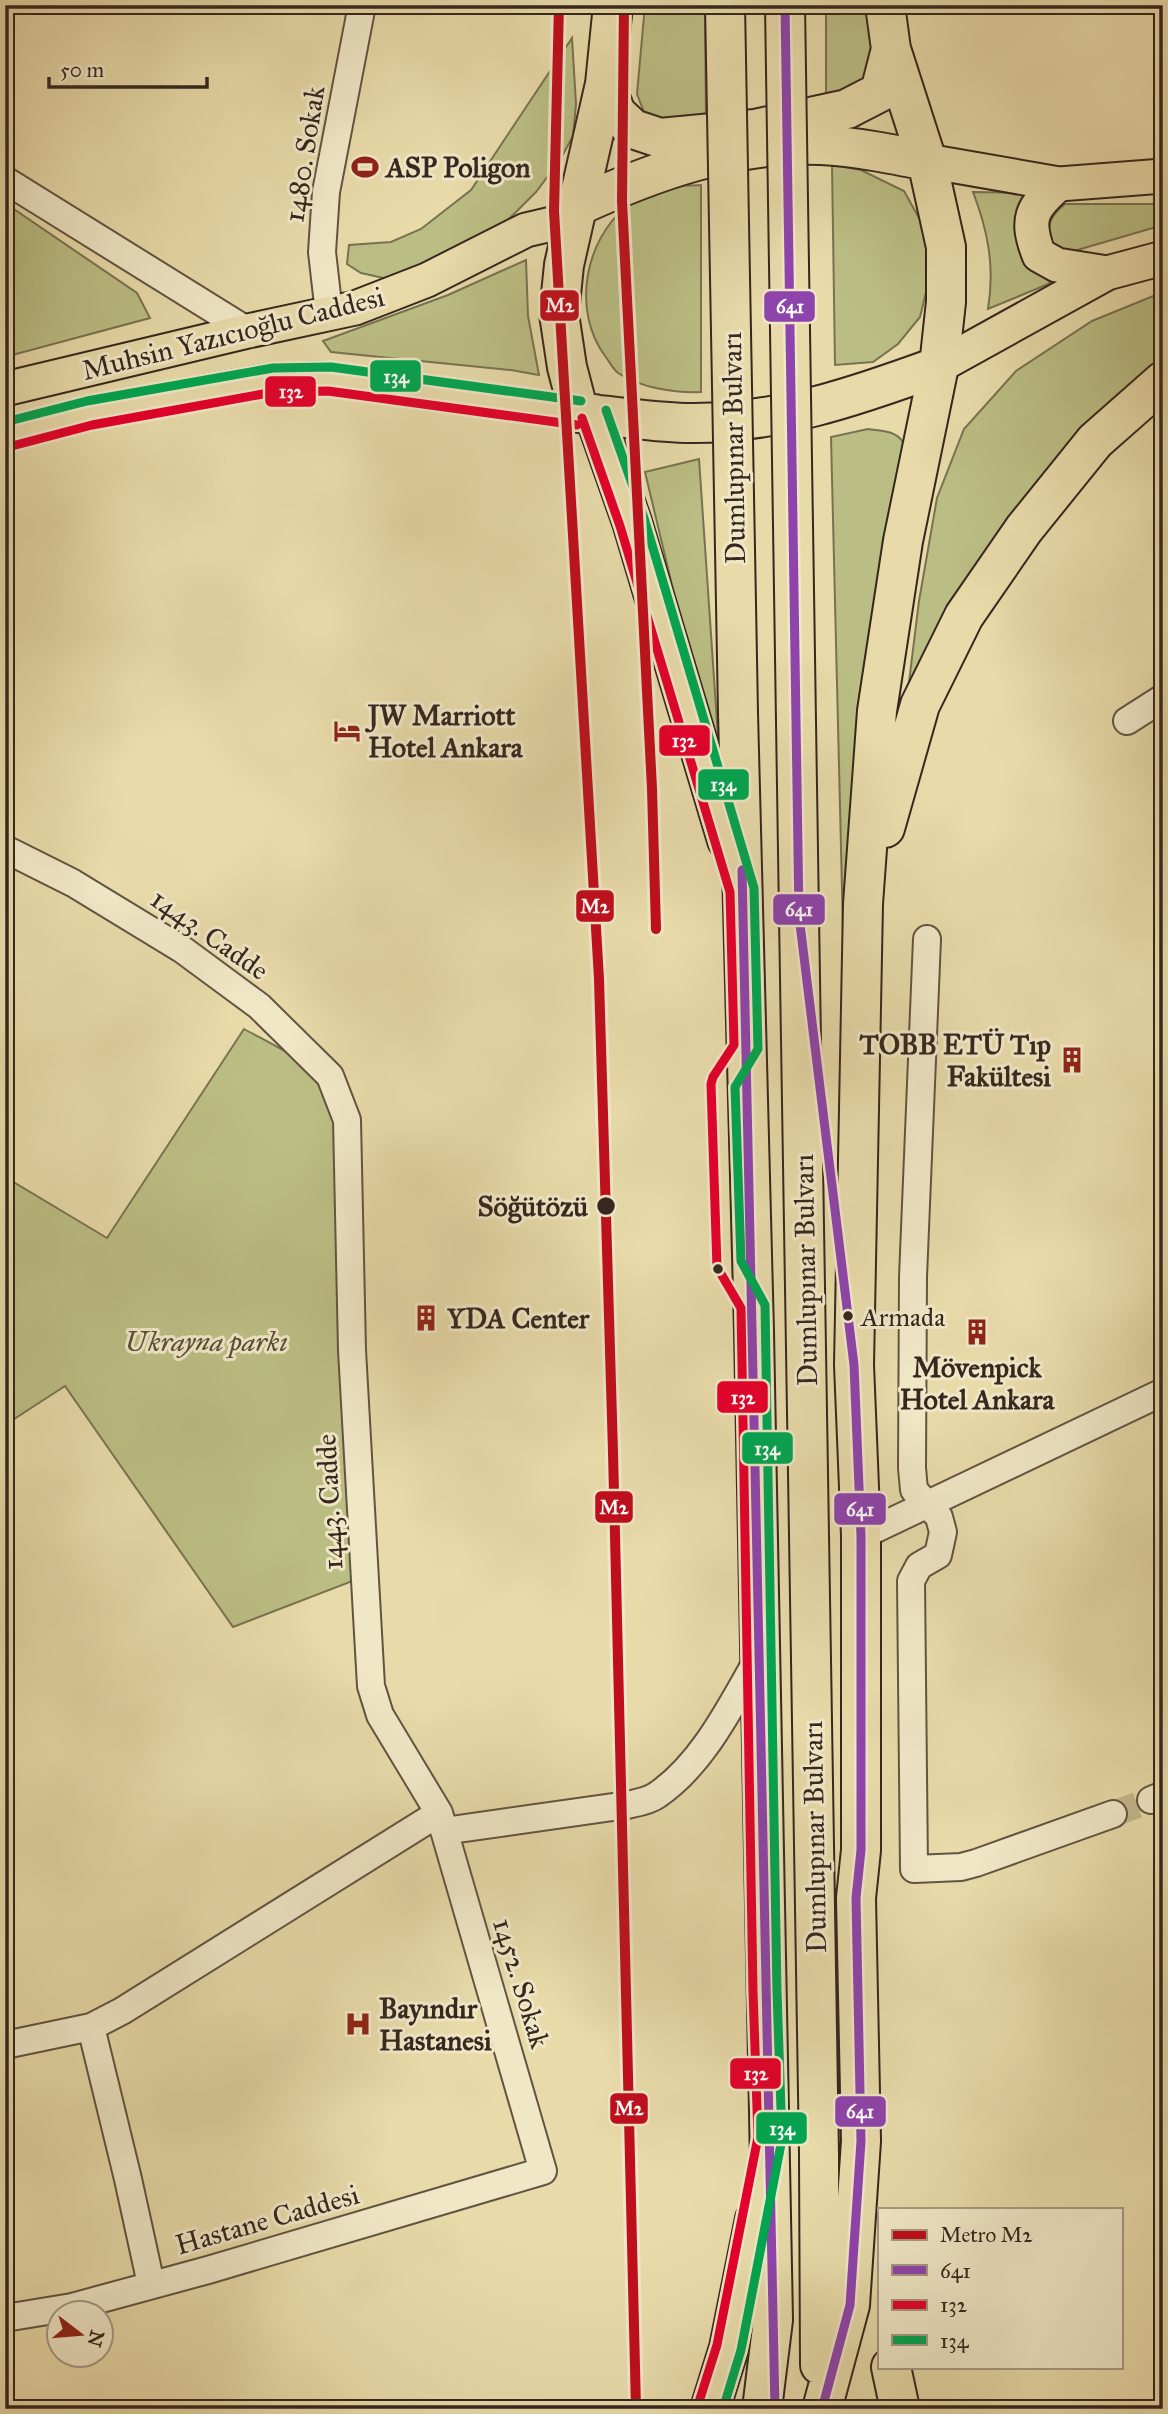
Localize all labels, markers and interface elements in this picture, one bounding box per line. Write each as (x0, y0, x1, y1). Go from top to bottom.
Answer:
scale bar (49, 46, 206, 90)
text: 50 m (60, 57, 105, 83)
street label: 1480. Sokak (276, 83, 333, 225)
place label: ASP Poligon (384, 150, 530, 185)
sports icon: ASP Poligon (350, 152, 380, 182)
street label: Muhsin Yazıcıoğlu Caddesi (78, 279, 388, 388)
line badge: M2 (539, 289, 580, 322)
line badge: 641 (763, 290, 816, 323)
text: M2 (546, 294, 575, 317)
text: 641 (776, 295, 804, 319)
street label: Dumlupınar Bulvarı (714, 331, 753, 564)
line badge: 134 (369, 359, 422, 393)
text: 134 (383, 365, 410, 389)
line badge: 132 (264, 375, 317, 408)
text: 132 (279, 380, 304, 404)
place label: JW Marriott Hotel Ankara (364, 698, 524, 765)
hotel icon: JW Marriott Hotel Ankara (332, 716, 362, 746)
line badge: 132 (658, 724, 711, 757)
text: 132 (672, 729, 697, 753)
line badge: 134 (697, 768, 750, 801)
text: 134 (710, 773, 737, 797)
street label: 1443. Cadde (144, 881, 275, 988)
line badge: M2 (575, 889, 615, 923)
line badge: 641 (772, 893, 826, 926)
text: M2 (581, 895, 610, 918)
text: 641 (785, 898, 813, 922)
place label: TOBB ETÜ Tıp Fakültesi (860, 1027, 1051, 1094)
building icon: TOBB ETÜ Tıp Fakültesi (1057, 1045, 1087, 1075)
street label: Dumlupınar Bulvarı (786, 1153, 825, 1386)
place label: Söğütözü (477, 1189, 588, 1224)
marker: Söğütözü (595, 1195, 617, 1217)
unlabelled marker (711, 1262, 725, 1276)
place label: YDA Center (446, 1301, 590, 1336)
place label: Armada (860, 1301, 945, 1333)
building icon: YDA Center (411, 1303, 441, 1333)
marker: Armada (841, 1309, 855, 1323)
building icon: Mövenpick Hotel Ankara (962, 1317, 992, 1347)
park label: Ukrayna parkı (124, 1324, 288, 1359)
place label: Mövenpick Hotel Ankara (900, 1350, 1055, 1417)
line badge: 132 (716, 1380, 769, 1414)
text: 132 (731, 1386, 756, 1410)
line badge: 134 (741, 1431, 794, 1465)
street label: 1443. Cadde (308, 1433, 351, 1571)
text: 134 (754, 1437, 781, 1461)
line badge: M2 (594, 1490, 634, 1524)
line badge: 641 (833, 1492, 887, 1526)
text: M2 (600, 1496, 629, 1519)
text: 641 (846, 1498, 874, 1522)
street label: Dumlupınar Bulvarı (795, 1720, 834, 1953)
street label: 1452. Sokak (485, 1914, 558, 2052)
place label: Bayındır Hastanesi (379, 1991, 492, 2058)
hospital icon: Bayındır Hastanesi (343, 2009, 373, 2039)
line badge: 132 (729, 2057, 782, 2090)
text: 132 (744, 2062, 769, 2086)
line badge: M2 (609, 2092, 649, 2125)
line badge: 641 (834, 2095, 887, 2128)
text: M2 (615, 2097, 644, 2120)
text: 641 (846, 2100, 874, 2124)
line badge: 134 (755, 2111, 808, 2145)
text: 134 (769, 2117, 796, 2141)
street label: Hastane Caddesi (171, 2176, 363, 2262)
legend (878, 2208, 1122, 2368)
text: Metro M2 (940, 2222, 1033, 2248)
text: 641 (940, 2258, 971, 2284)
text: 132 (940, 2292, 968, 2318)
north arrow (46, 2298, 116, 2368)
text: N (83, 2328, 109, 2349)
text: 134 (940, 2328, 970, 2354)

